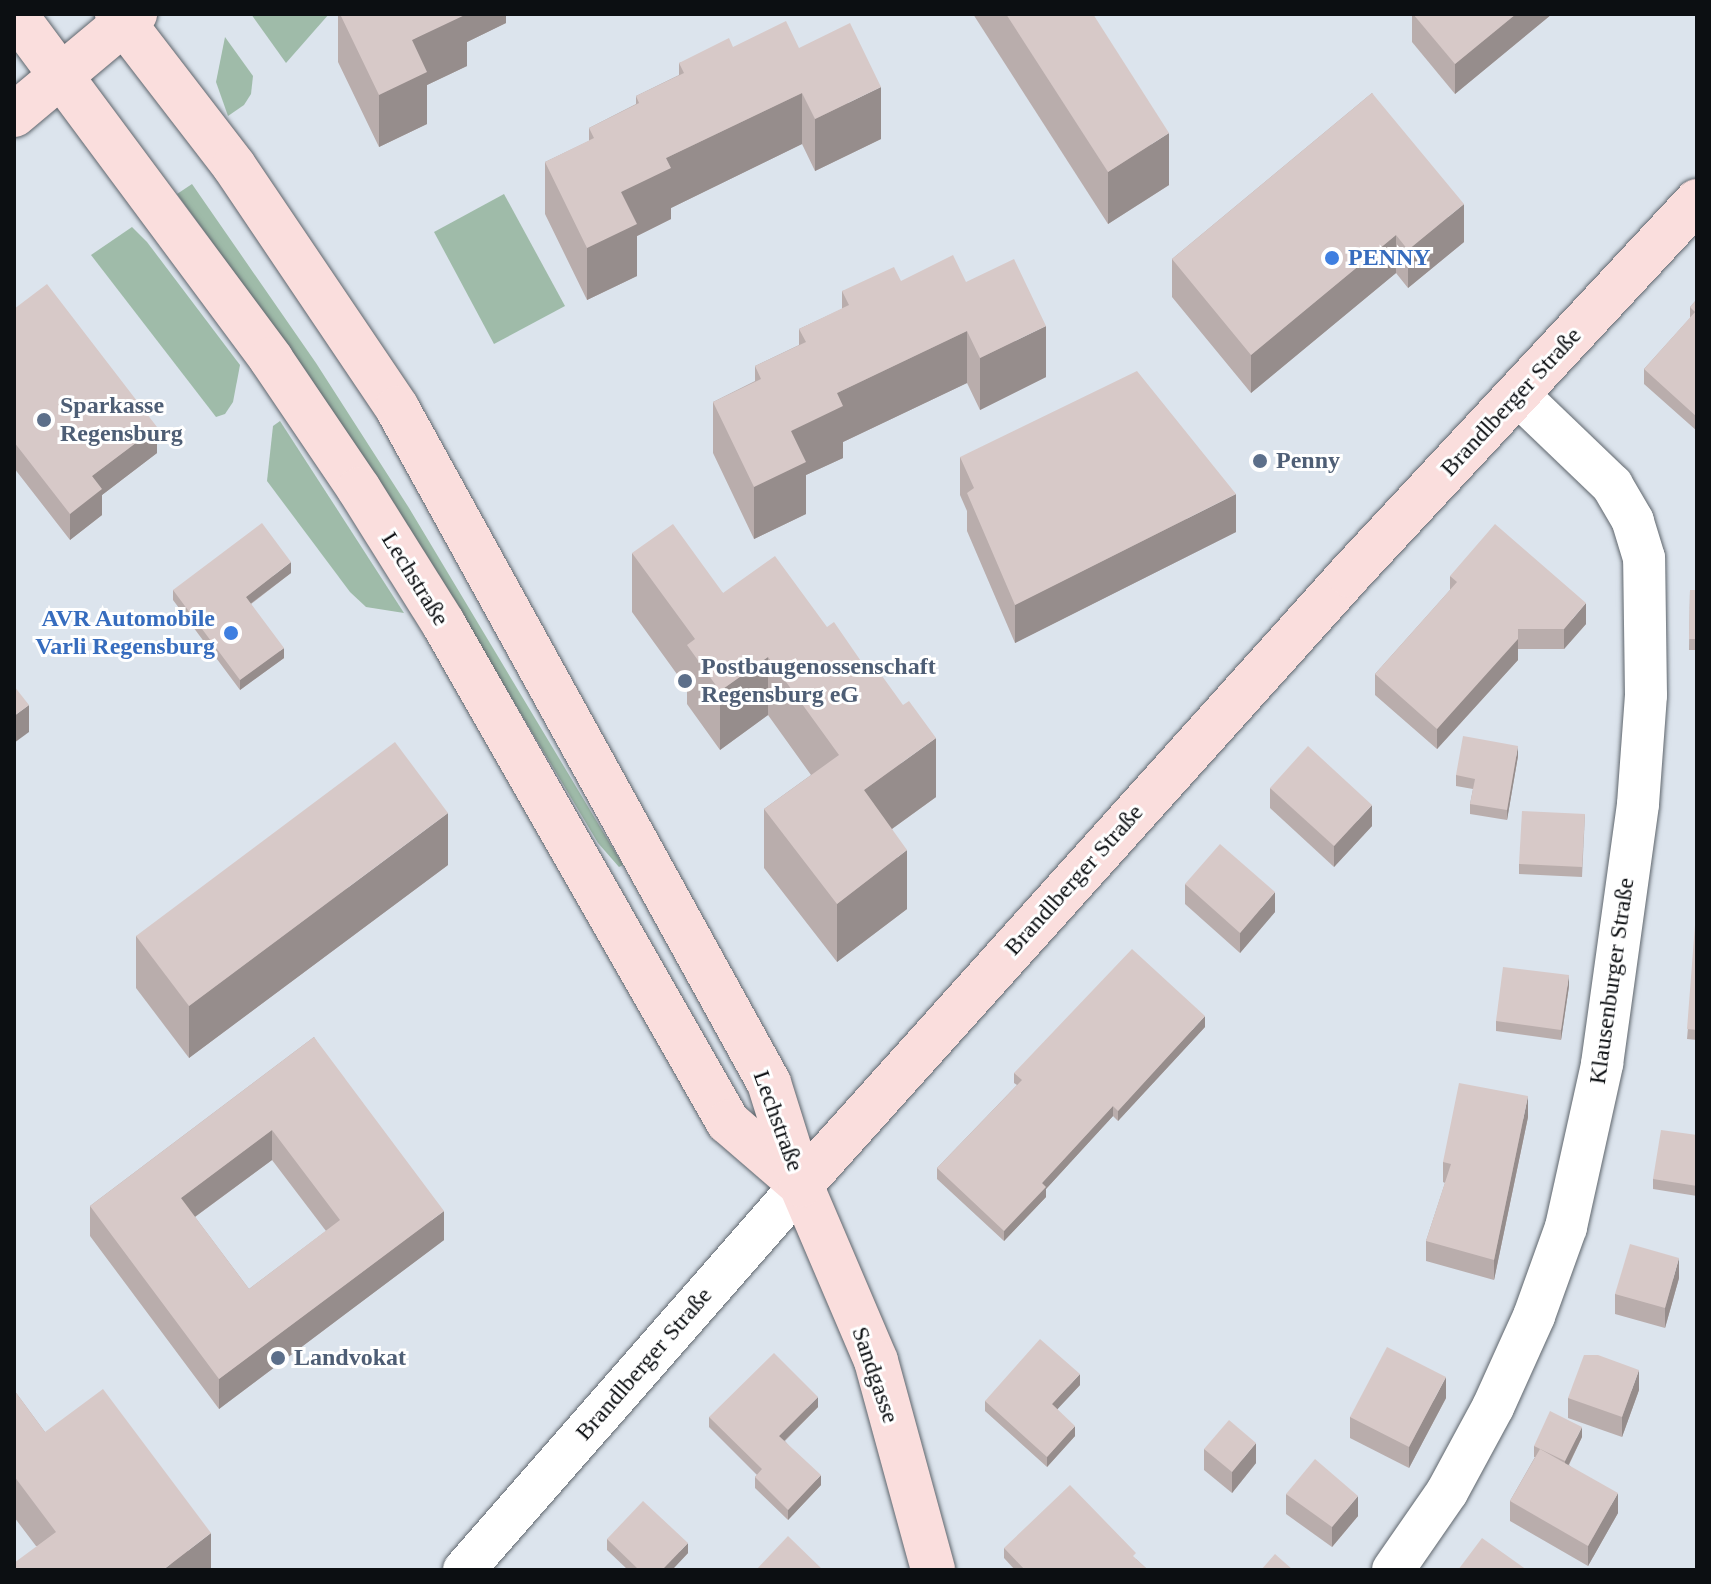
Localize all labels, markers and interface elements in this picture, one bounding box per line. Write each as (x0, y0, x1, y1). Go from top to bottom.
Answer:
place label: PENNY (1348, 244, 1431, 272)
marker: PENNY (1323, 249, 1341, 267)
street label: Brandlberger Straße (1434, 321, 1588, 483)
place label: Sparkasse Regensburg (60, 392, 183, 448)
marker: Sparkasse Regensburg (35, 411, 53, 429)
place label: Penny (1276, 447, 1340, 475)
marker: Penny (1251, 452, 1269, 470)
street label: Lechstraße (375, 527, 455, 631)
place label: AVR Automobile Varli Regensburg (35, 605, 215, 661)
marker: AVR Automobile Varli Regensburg (222, 624, 240, 642)
place label: Postbaugenossenschaft Regensburg eG (701, 653, 936, 709)
marker: Postbaugenossenschaft Regensburg eG (676, 672, 694, 690)
street label: Brandlberger Straße (999, 798, 1149, 962)
street label: Klausenburger Straße (1583, 876, 1641, 1086)
street label: Lechstraße (746, 1067, 810, 1175)
street label: Brandlberger Straße (570, 1282, 718, 1446)
street label: Sandgasse (845, 1323, 905, 1427)
place label: Landvokat (294, 1344, 406, 1372)
marker: Landvokat (269, 1349, 287, 1367)

